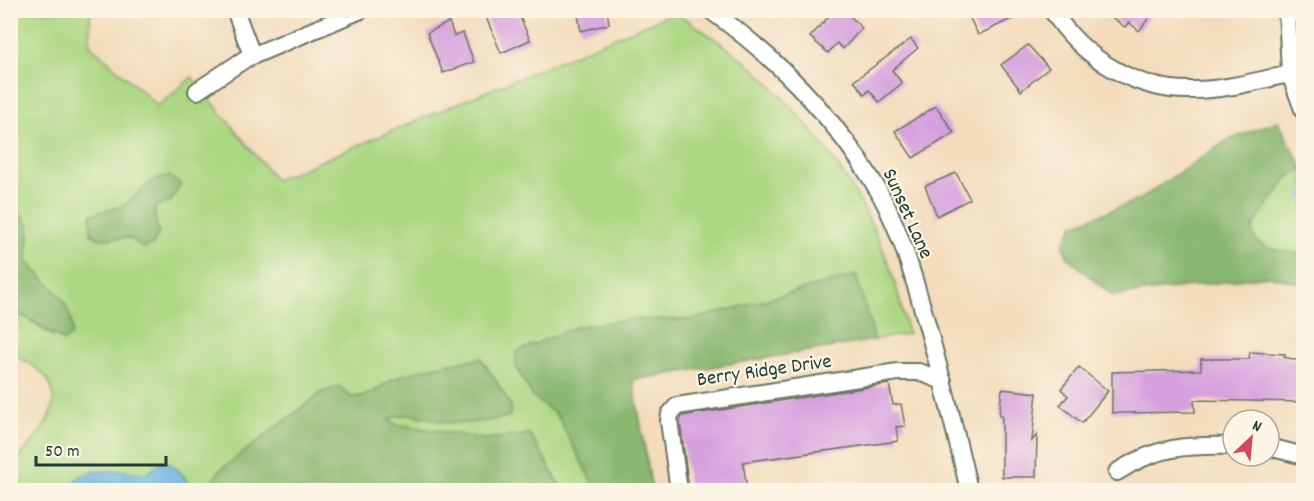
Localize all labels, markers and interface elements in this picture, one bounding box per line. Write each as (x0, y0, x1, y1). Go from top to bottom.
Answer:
street label: Sunset Lane (873, 164, 939, 264)
street label: Berry Ridge Drive (695, 348, 834, 396)
north arrow (1221, 408, 1281, 468)
text: N (1248, 415, 1265, 439)
scale bar (36, 429, 166, 467)
text: 50 m (45, 440, 80, 465)

